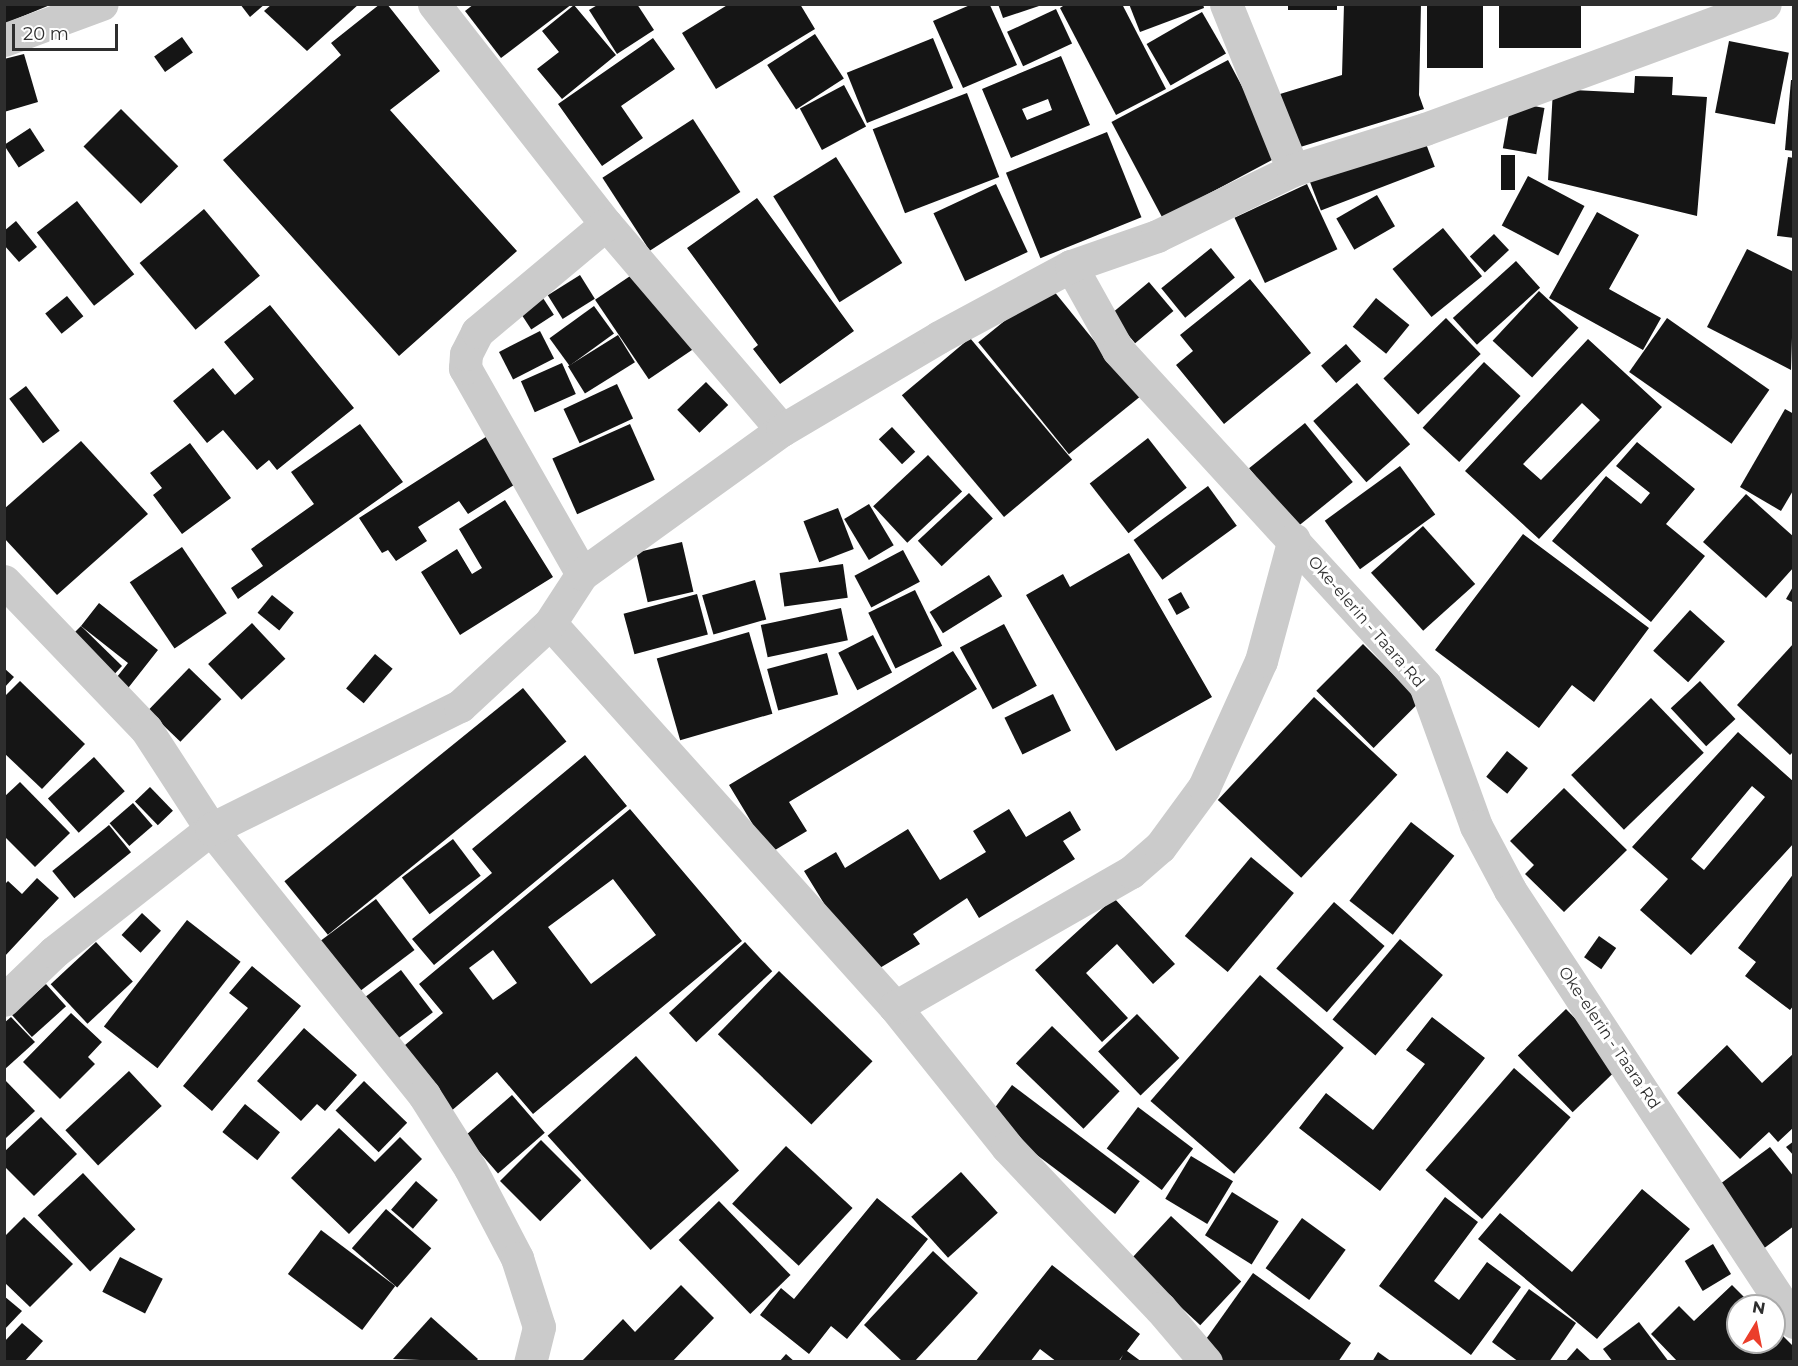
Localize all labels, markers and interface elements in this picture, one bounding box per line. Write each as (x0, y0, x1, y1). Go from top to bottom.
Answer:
scale bar (15, 12, 122, 50)
text: 20 m (23, 23, 69, 45)
street label: Oke-elerin - Taara Rd (1304, 552, 1428, 692)
street label: Oke-elerin - Taara Rd (1554, 963, 1664, 1113)
north arrow (1726, 1294, 1786, 1354)
text: N (1751, 1297, 1767, 1318)

